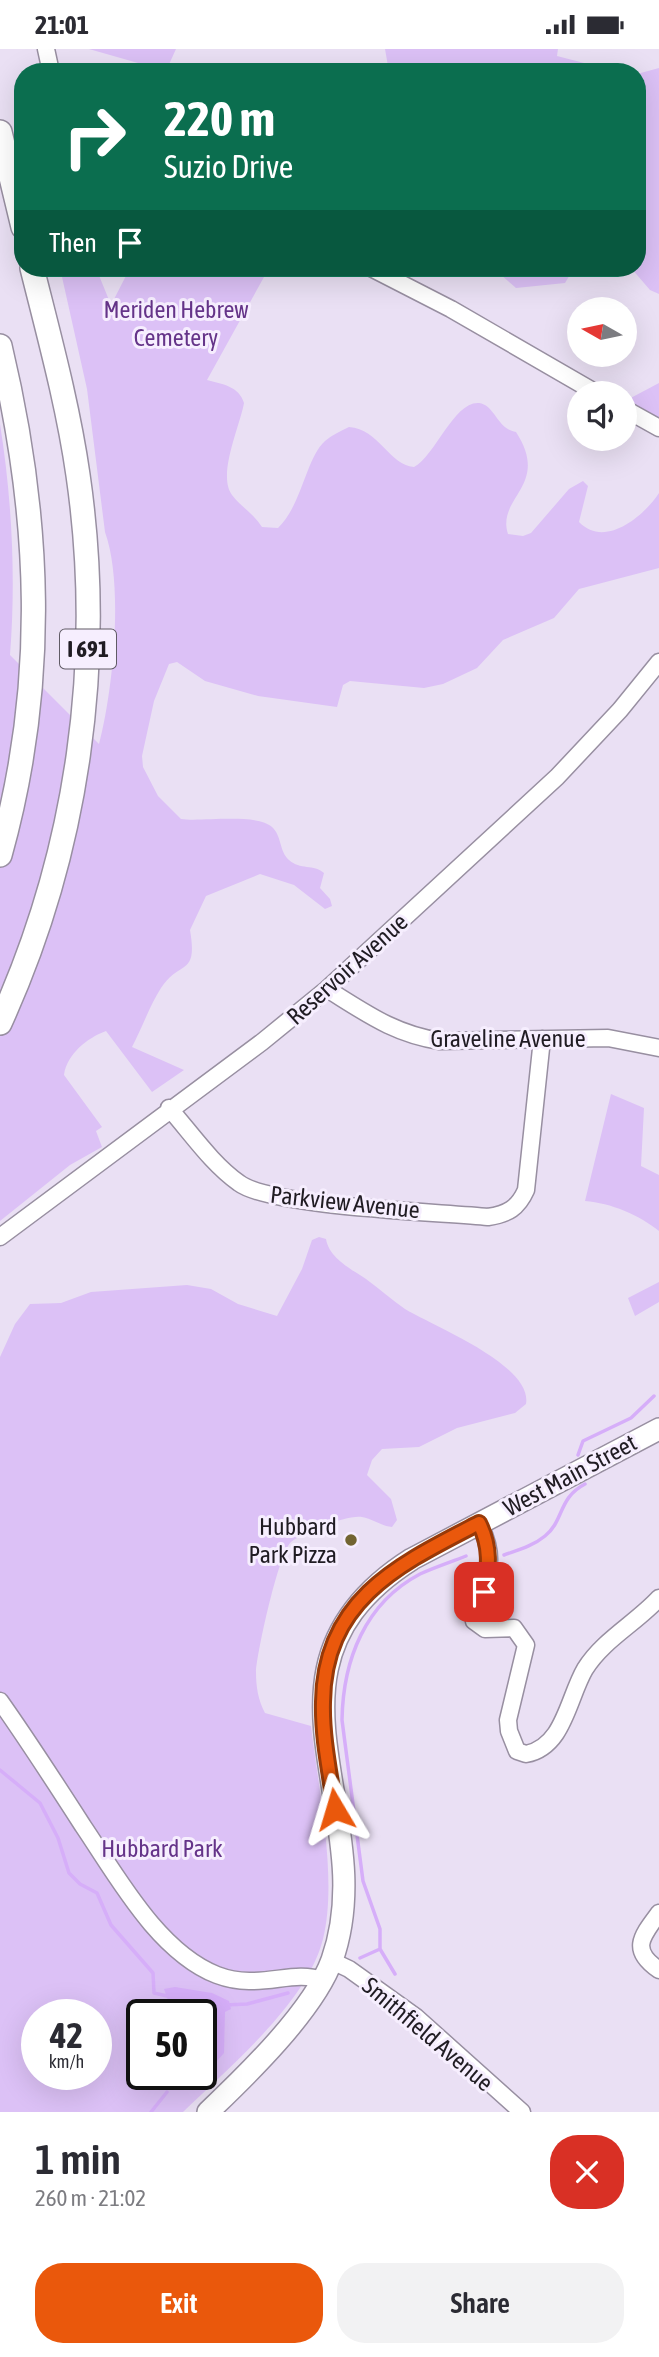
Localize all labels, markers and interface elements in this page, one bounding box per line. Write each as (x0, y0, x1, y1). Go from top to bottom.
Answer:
text: 21:01 (35, 10, 89, 40)
text: 220 m (164, 90, 275, 146)
icon: right (49, 91, 140, 182)
text: Suzio Drive (164, 148, 293, 185)
icon: arrive (111, 224, 149, 262)
text: Then (49, 228, 97, 258)
park label: Meriden Hebrew Cemetery (103, 296, 249, 351)
north arrow (567, 297, 637, 367)
map controls (567, 297, 637, 451)
button: sound (567, 381, 637, 451)
road number: I 691 (60, 629, 116, 669)
street label: Reservoir Avenue (281, 908, 413, 1030)
street label: Graveline Avenue (430, 1025, 586, 1052)
street label: Parkview Avenue (269, 1181, 421, 1223)
street label: West Main Street (499, 1429, 641, 1521)
place label: Hubbard Park Pizza (248, 1513, 337, 1568)
marker: Hubbard Park Pizza (343, 1532, 359, 1548)
pin (454, 1562, 514, 1622)
icon: arrive (465, 1573, 503, 1611)
position arrow (298, 1772, 372, 1846)
park label: Hubbard Park (101, 1835, 223, 1862)
street label: Smithfield Avenue (357, 1972, 499, 2096)
speed limit sign: 50 (126, 1999, 217, 2090)
text: 42 (50, 2015, 83, 2055)
text: km/h (49, 2051, 84, 2072)
text: 1 min (35, 2135, 121, 2183)
button: close (550, 2135, 624, 2209)
text: 260 m · 21:02 (35, 2185, 146, 2211)
button: Exit (35, 2263, 323, 2343)
button: Share (337, 2263, 624, 2343)

